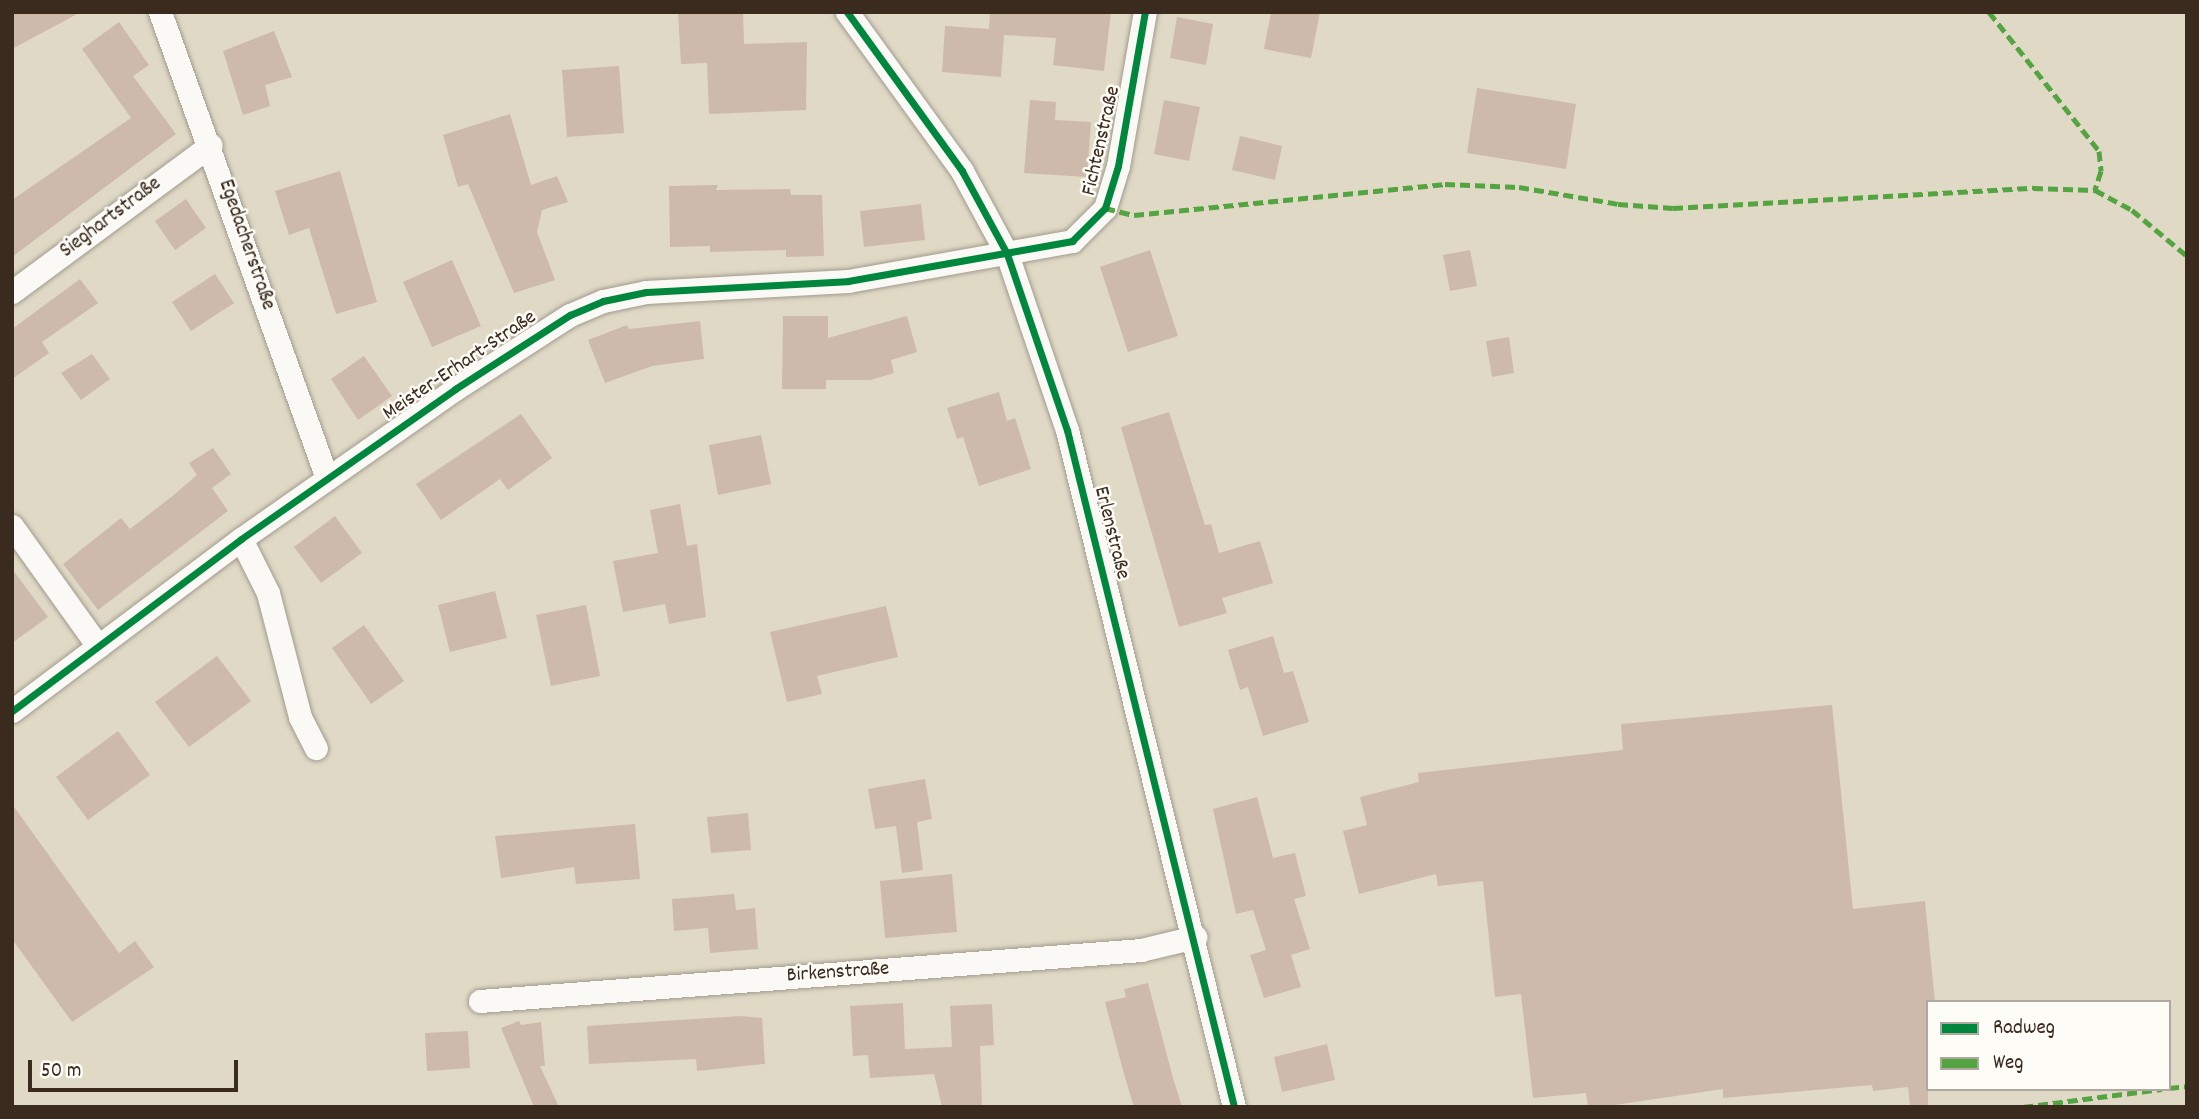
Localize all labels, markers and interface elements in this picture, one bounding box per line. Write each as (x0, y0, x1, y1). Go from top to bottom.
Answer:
street label: Fichtenstraße (1077, 84, 1127, 198)
street label: Sieghartstraße (56, 172, 166, 264)
street label: Egedacherstraße (212, 177, 280, 313)
street label: Meister-Erhart-Straße (379, 305, 541, 427)
street label: Erlenstraße (1087, 484, 1135, 582)
street label: Birkenstraße (786, 957, 890, 989)
legend (1926, 1000, 2171, 1091)
text: Radweg (1993, 1014, 2055, 1044)
scale bar (32, 1046, 242, 1090)
text: Weg (1993, 1049, 2024, 1079)
text: 50 m (41, 1057, 81, 1087)

